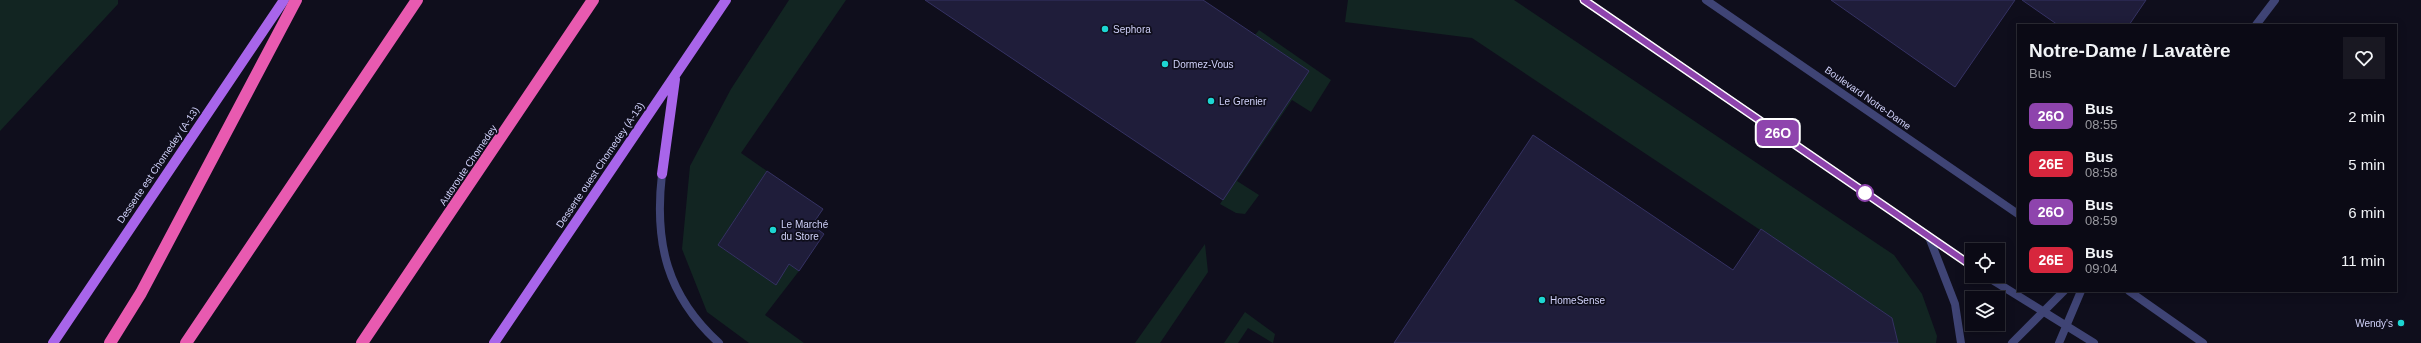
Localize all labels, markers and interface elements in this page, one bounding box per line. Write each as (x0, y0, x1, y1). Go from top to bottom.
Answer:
marker: Sephora (1100, 24, 1110, 34)
place label: Sephora (1113, 24, 1151, 35)
button: heart (2343, 37, 2385, 79)
text: Notre-Dame / Lavatère (2029, 40, 2231, 61)
marker: Dormez-Vous (1160, 59, 1170, 69)
place label: Dormez-Vous (1173, 59, 1234, 70)
street label: Boulevard Notre-Dame (1823, 64, 1913, 132)
text: Bus (2029, 66, 2051, 81)
marker: Le Grenier (1206, 96, 1216, 106)
place label: Le Grenier (1219, 96, 1267, 107)
street label: Desserte ouest Chomedey (A-13) (554, 100, 646, 230)
text: Bus (2085, 100, 2113, 117)
street label: Desserte est Chomedey (A-13) (115, 105, 201, 225)
text: 26O (2038, 108, 2064, 124)
text: 2 min (2348, 108, 2385, 125)
text: 08:55 (2085, 117, 2118, 132)
line badge: 26O (1755, 120, 1801, 146)
street label: Autoroute Chomedey (437, 123, 499, 207)
text: 26O (1765, 125, 1791, 141)
text: Bus (2085, 148, 2113, 165)
text: 26E (2039, 156, 2063, 172)
text: 5 min (2348, 156, 2385, 173)
text: 08:58 (2085, 165, 2118, 180)
unlabelled marker (1856, 184, 1874, 202)
text: Bus (2085, 196, 2113, 213)
text: 26O (2038, 204, 2064, 220)
text: 6 min (2348, 204, 2385, 221)
text: 08:59 (2085, 213, 2118, 228)
place label: Le Marché du Store (781, 219, 829, 242)
marker: Le Marché du Store (768, 225, 778, 235)
map controls (1965, 243, 2005, 331)
button: locate (1965, 243, 2005, 283)
text: Bus (2085, 244, 2113, 261)
text: 26E (2039, 252, 2063, 268)
text: 11 min (2341, 252, 2385, 269)
text: 09:04 (2085, 261, 2118, 276)
button: layers (1965, 291, 2005, 331)
marker: HomeSense (1537, 295, 1547, 305)
place label: HomeSense (1550, 295, 1605, 306)
place label: Wendy's (2355, 318, 2393, 329)
marker: Wendy's (2396, 318, 2406, 328)

